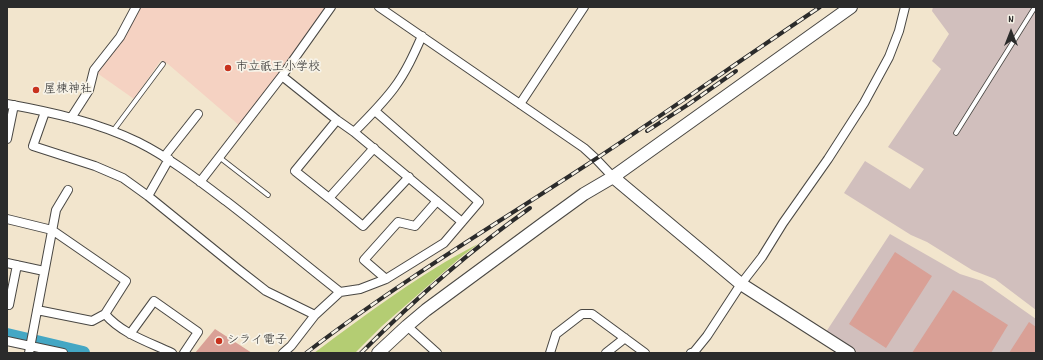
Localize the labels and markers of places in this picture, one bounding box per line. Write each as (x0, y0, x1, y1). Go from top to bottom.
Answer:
place label: 市立祇王小学校 (236, 61, 320, 75)
marker: 市立祇王小学校 (223, 63, 233, 73)
place label: 屋棟神社 (44, 83, 92, 97)
marker: 屋棟神社 (31, 85, 41, 95)
place label: シライ電子 (227, 334, 287, 348)
marker: シライ電子 (214, 336, 224, 346)

